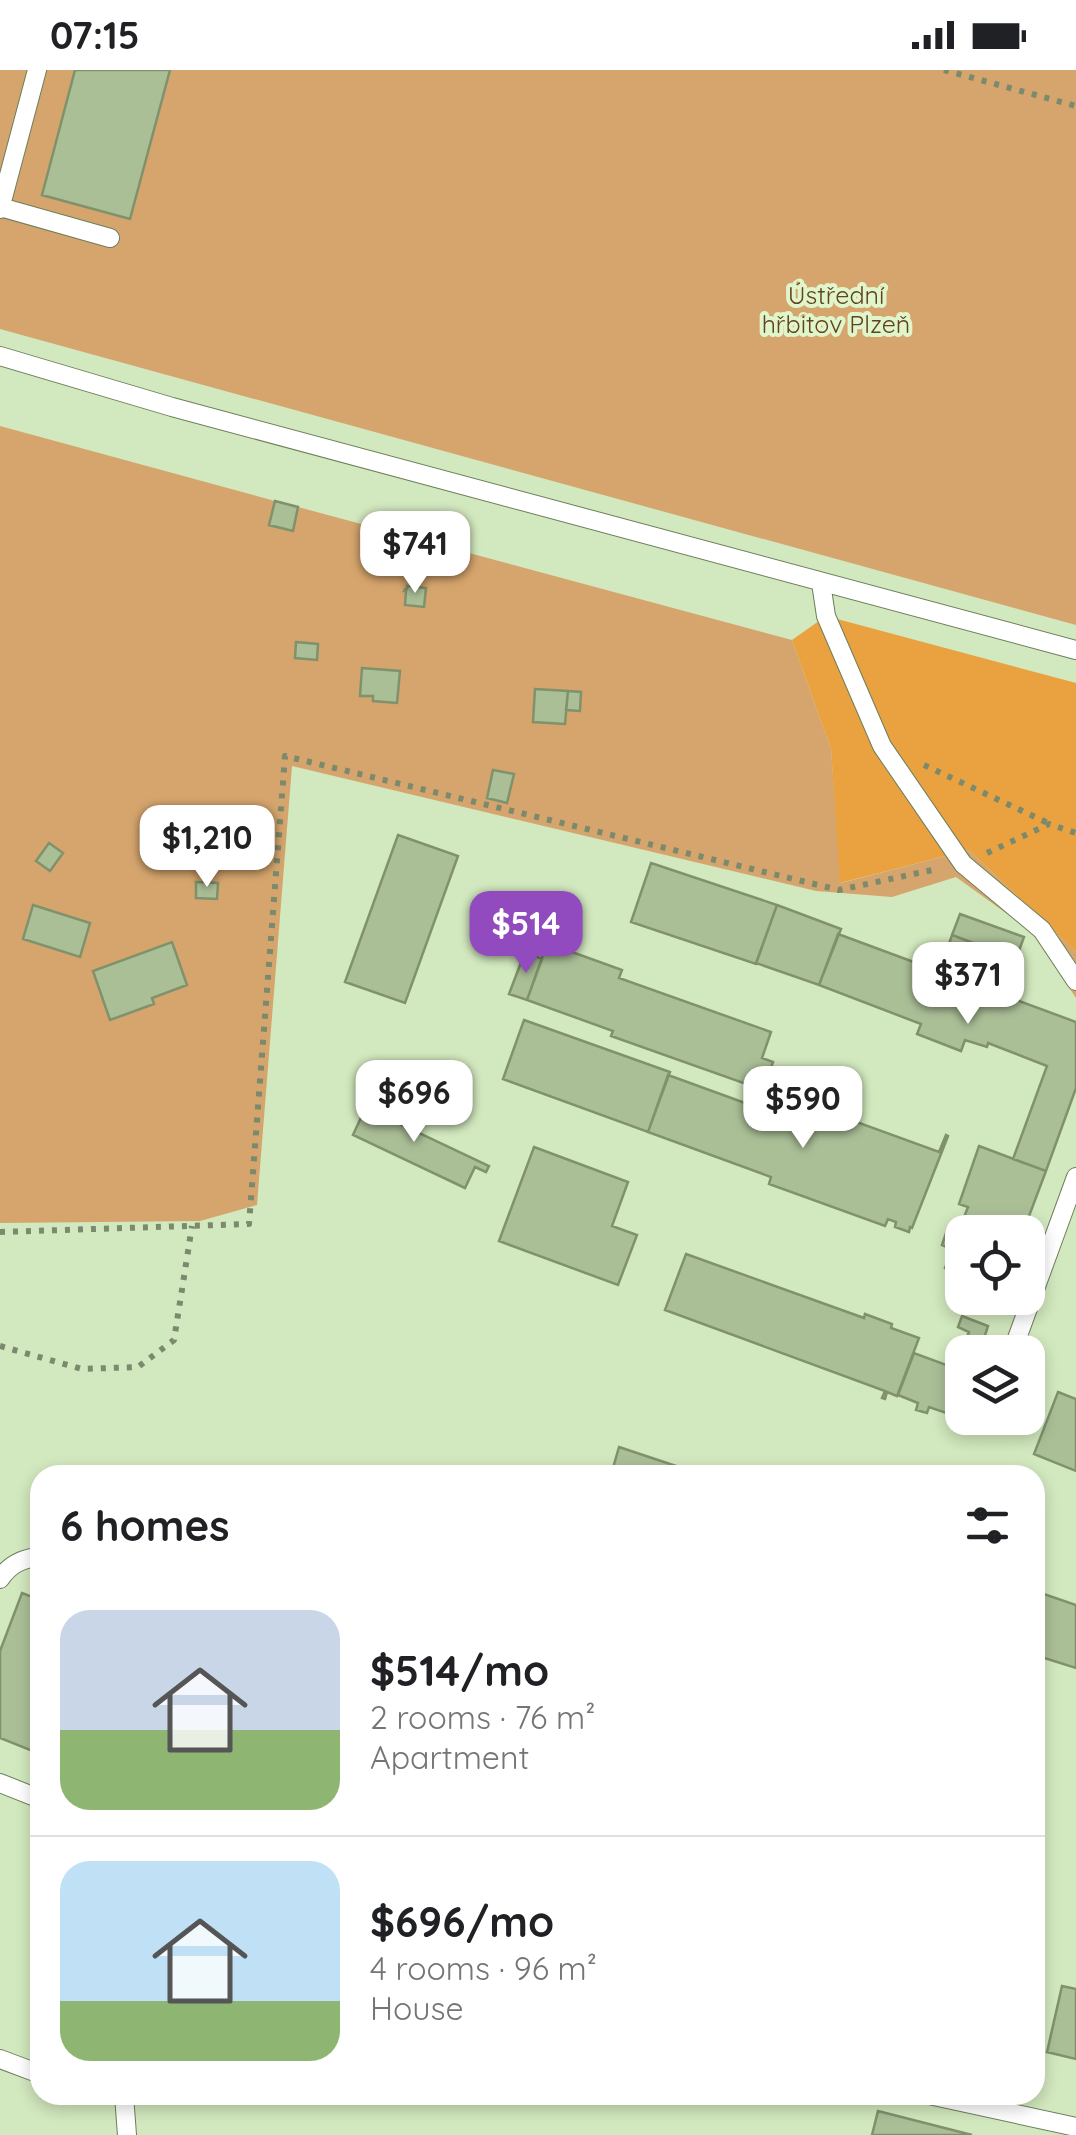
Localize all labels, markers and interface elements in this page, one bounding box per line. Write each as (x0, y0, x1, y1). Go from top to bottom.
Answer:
text: 07:15 (50, 11, 140, 59)
park label: Ústřední hřbitov Plzeň (762, 279, 910, 339)
pin: $741 (356, 511, 474, 596)
text: $741 (382, 523, 448, 563)
pin: $1,210 (126, 805, 288, 890)
text: $1,210 (162, 817, 252, 857)
pin: $514 (467, 891, 585, 976)
text: $514 (492, 903, 560, 943)
pin: $371 (909, 942, 1027, 1027)
text: $371 (934, 954, 1002, 994)
pin: $696 (355, 1060, 473, 1145)
pin: $590 (744, 1066, 862, 1151)
text: $696 (378, 1072, 450, 1112)
text: $590 (765, 1078, 841, 1118)
map controls (945, 1215, 1045, 1435)
button: locate (945, 1215, 1045, 1315)
button: layers (945, 1335, 1045, 1435)
icon: filters (960, 1498, 1015, 1553)
text: 6 homes (60, 1499, 230, 1552)
text: $514/mo (370, 1644, 549, 1697)
icon: home (140, 1650, 260, 1770)
text: 2 rooms · 76 m² (370, 1697, 595, 1737)
text: Apartment (370, 1737, 529, 1777)
text: $696/mo (370, 1895, 554, 1948)
icon: home (140, 1901, 260, 2021)
text: 4 rooms · 96 m² (370, 1948, 597, 1988)
text: House (370, 1988, 464, 2028)

